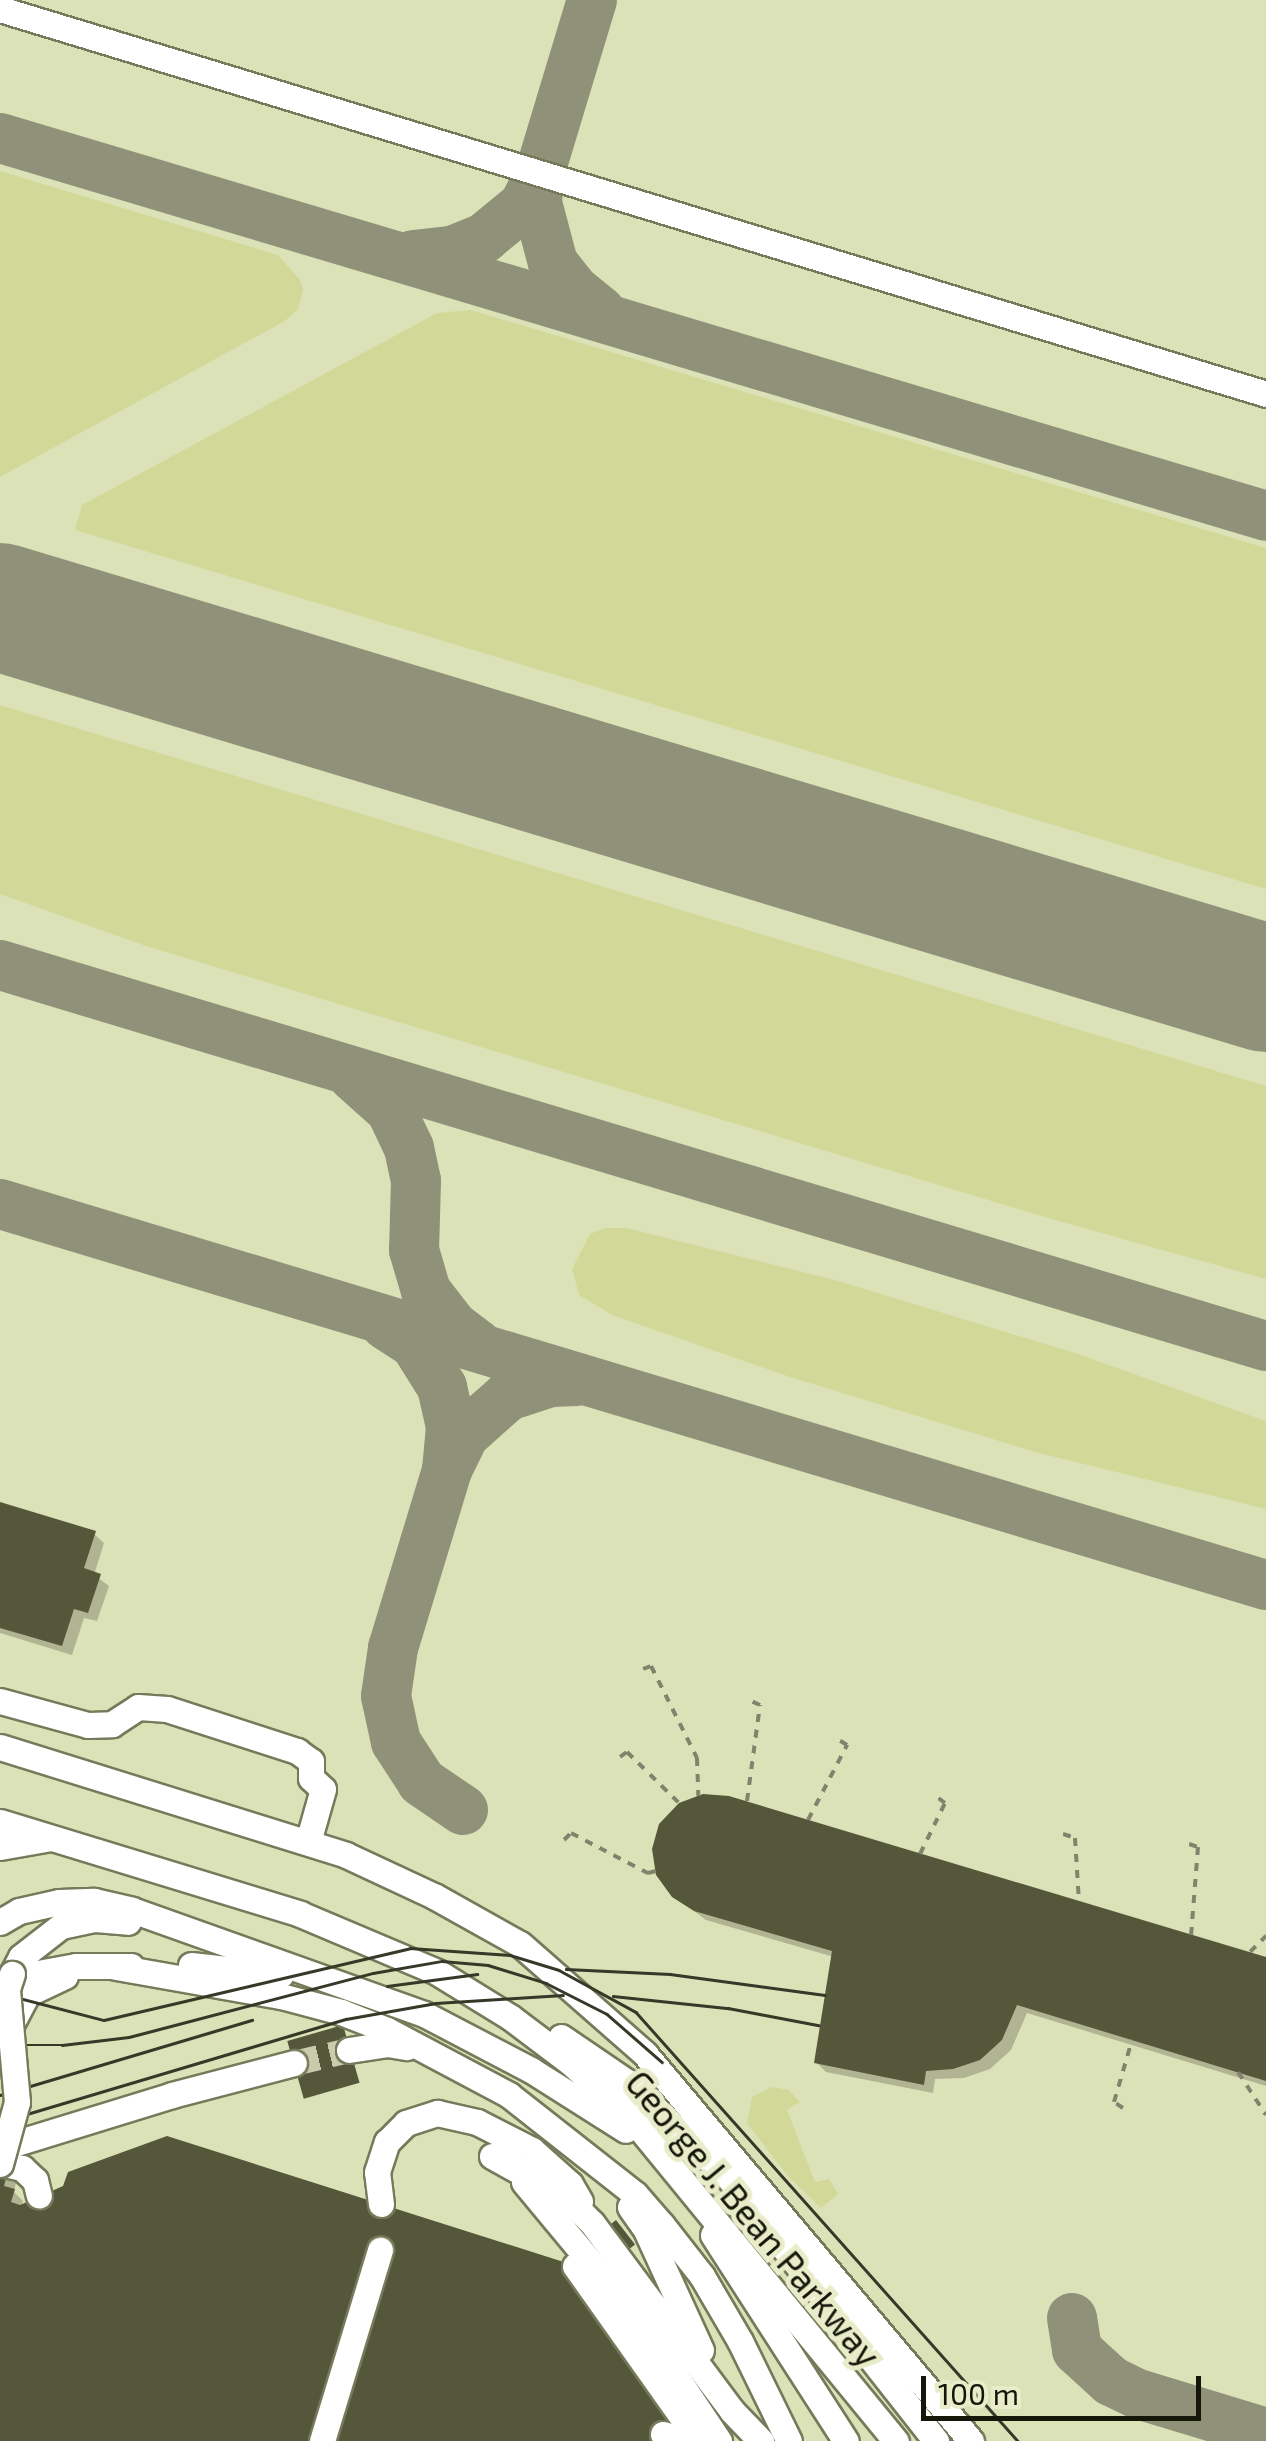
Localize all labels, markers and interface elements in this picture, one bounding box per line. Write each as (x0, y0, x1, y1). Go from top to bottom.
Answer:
street label: George J. Bean Parkway (618, 2061, 890, 2375)
scale bar (926, 2356, 1206, 2418)
text: 100 m (938, 2375, 1019, 2411)

